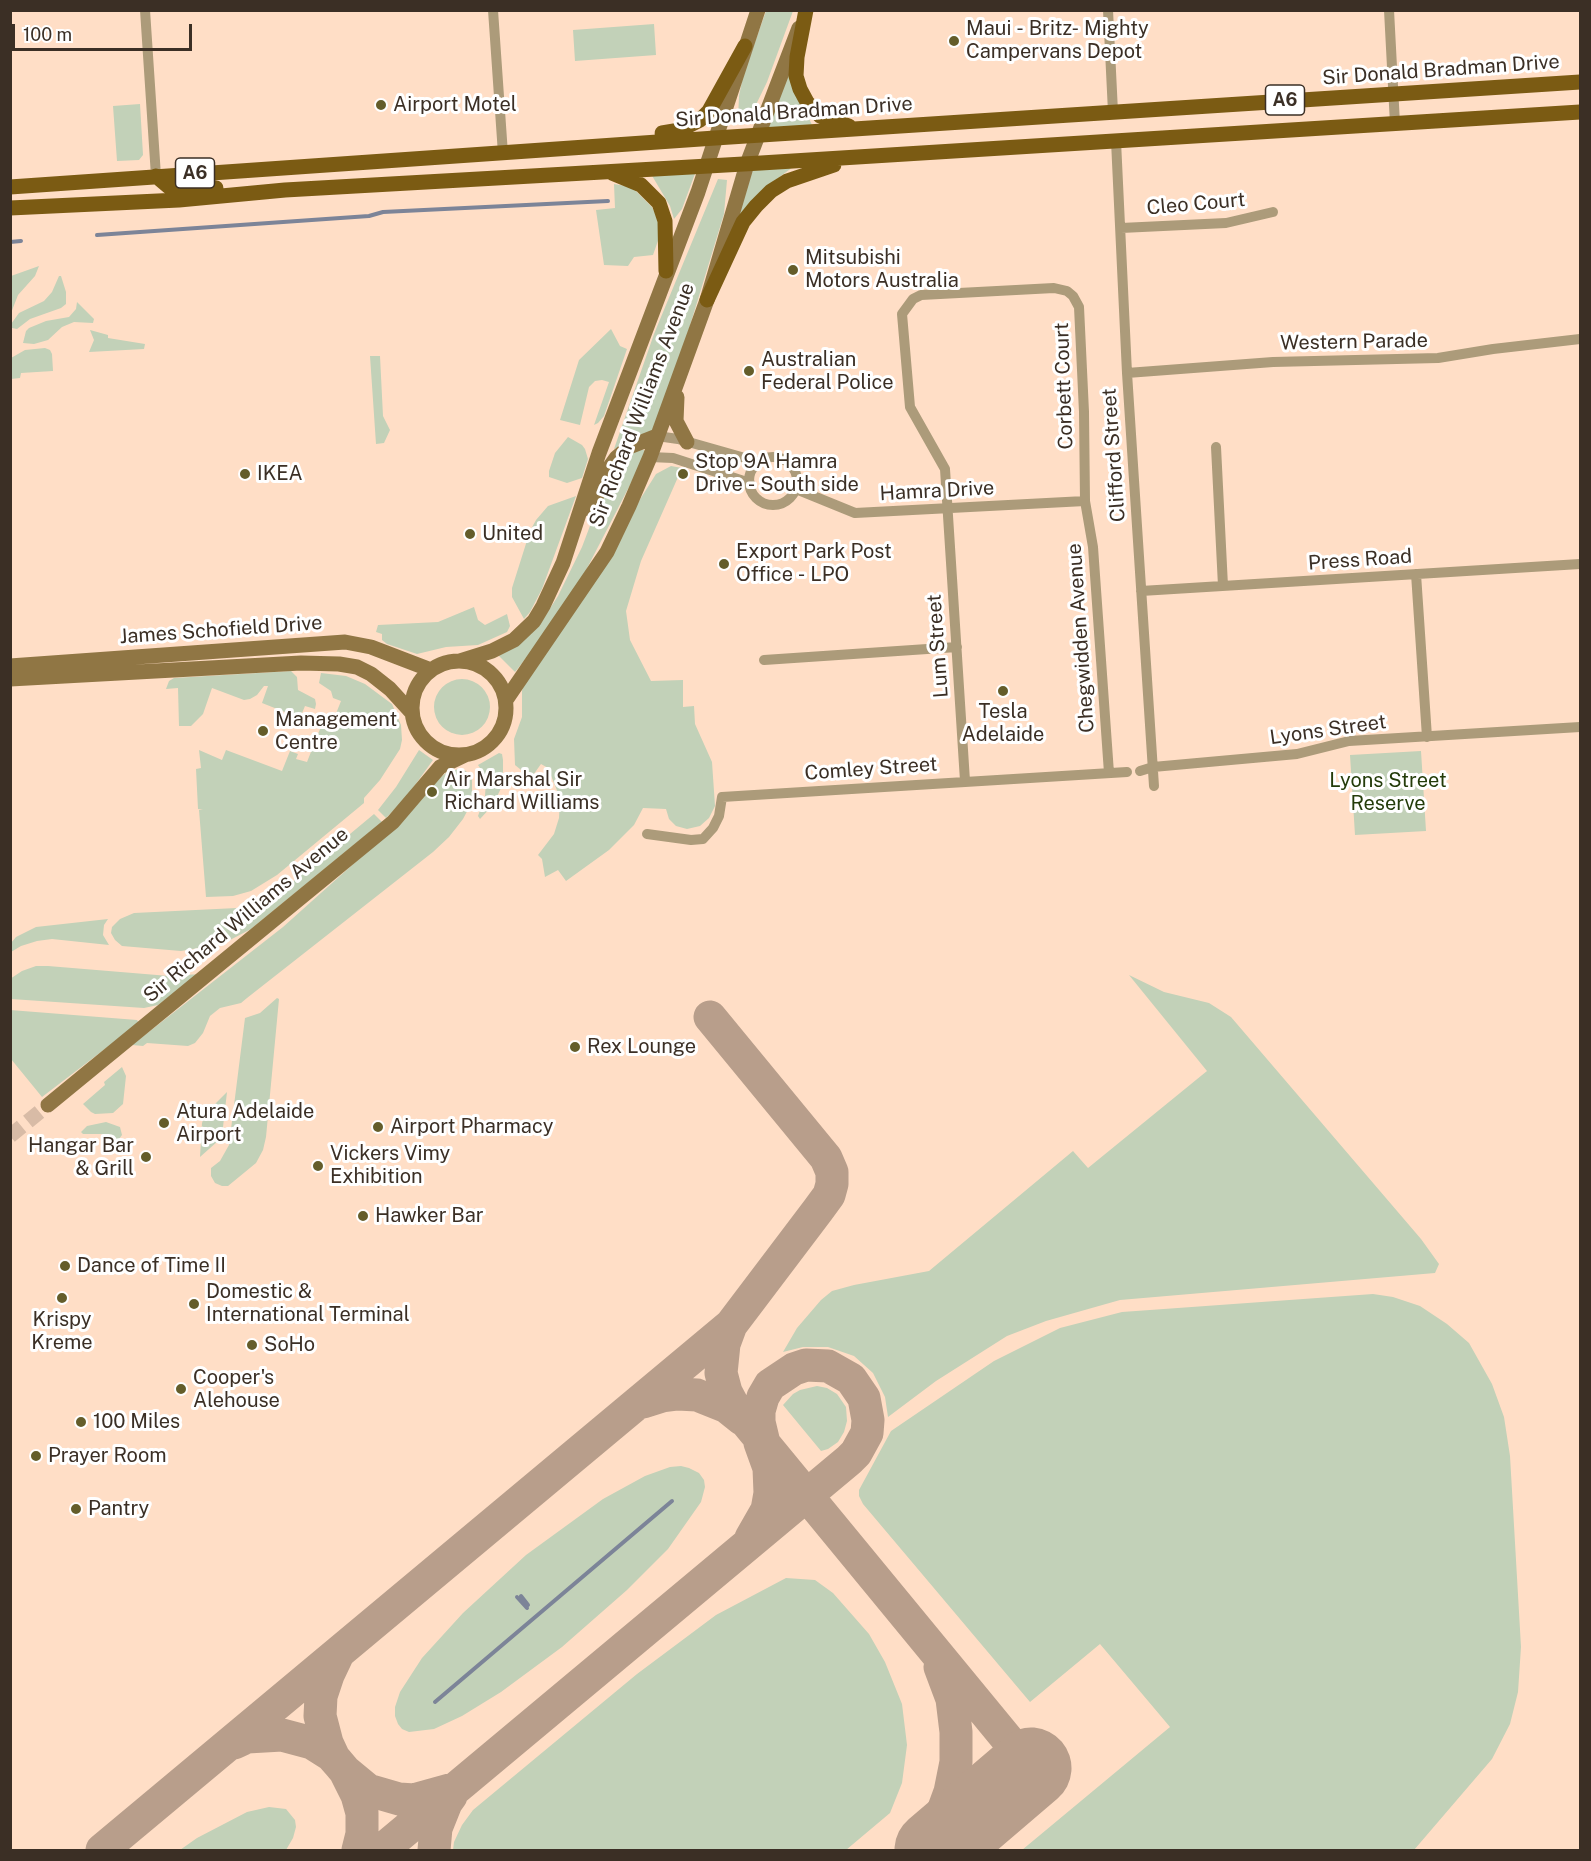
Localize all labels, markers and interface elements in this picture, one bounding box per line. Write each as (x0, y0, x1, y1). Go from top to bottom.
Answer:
scale bar (15, 12, 195, 50)
place label: Maui - Britz- Mighty Campervans Depot (966, 17, 1149, 64)
text: 100 m (23, 24, 72, 45)
marker: Maui - Britz- Mighty Campervans Depot (947, 34, 961, 48)
street label: Sir Donald Bradman Drive (1322, 50, 1560, 90)
road number: A6 (1266, 85, 1304, 115)
street label: Sir Donald Bradman Drive (675, 92, 913, 132)
place label: Airport Motel (393, 93, 517, 117)
marker: Airport Motel (374, 98, 388, 112)
road number: A6 (176, 158, 214, 188)
street label: Cleo Court (1146, 188, 1246, 220)
place label: Mitsubishi Motors Australia (805, 246, 959, 293)
marker: Mitsubishi Motors Australia (786, 263, 800, 277)
street label: Sir Richard Williams Avenue (584, 279, 700, 531)
street label: Corbett Court (1050, 322, 1078, 450)
street label: Western Parade (1280, 329, 1428, 355)
place label: Australian Federal Police (761, 348, 894, 395)
marker: Australian Federal Police (742, 364, 756, 378)
street label: Clifford Street (1097, 387, 1131, 523)
place label: Stop 9A Hamra Drive - South side (695, 450, 859, 497)
place label: IKEA (257, 462, 303, 486)
marker: IKEA (238, 467, 252, 481)
marker: Stop 9A Hamra Drive - South side (676, 467, 690, 481)
street label: Hamra Drive (879, 476, 995, 506)
place label: United (482, 522, 543, 546)
marker: United (463, 527, 477, 541)
place label: Export Park Post Office - LPO (736, 540, 892, 587)
street label: Chegwidden Avenue (1062, 542, 1100, 734)
street label: Press Road (1307, 544, 1413, 576)
marker: Export Park Post Office - LPO (717, 557, 731, 571)
street label: Lum Street (922, 593, 954, 699)
street label: James Schofield Drive (119, 611, 323, 649)
marker: Tesla Adelaide (996, 684, 1010, 698)
place label: Tesla Adelaide (962, 700, 1044, 747)
place label: Management Centre (275, 708, 397, 755)
street label: Lyons Street (1268, 710, 1388, 750)
marker: Management Centre (256, 724, 270, 738)
street label: Comley Street (804, 752, 938, 786)
place label: Air Marshal Sir Richard Williams (444, 768, 599, 815)
park label: Lyons Street Reserve (1329, 769, 1447, 816)
marker: Air Marshal Sir Richard Williams (425, 785, 439, 799)
street label: Sir Richard Williams Avenue (139, 822, 353, 1008)
place label: Rex Lounge (587, 1035, 696, 1059)
marker: Rex Lounge (568, 1040, 582, 1054)
place label: Atura Adelaide Airport (176, 1100, 314, 1147)
place label: Airport Pharmacy (390, 1115, 553, 1139)
marker: Atura Adelaide Airport (157, 1116, 171, 1130)
marker: Airport Pharmacy (371, 1120, 385, 1134)
place label: Hangar Bar & Grill (28, 1134, 134, 1181)
place label: Vickers Vimy Exhibition (330, 1142, 450, 1189)
marker: Hangar Bar & Grill (139, 1150, 153, 1164)
marker: Vickers Vimy Exhibition (311, 1159, 325, 1173)
place label: Hawker Bar (375, 1204, 484, 1228)
marker: Hawker Bar (356, 1209, 370, 1223)
place label: Dance of Time II (77, 1254, 226, 1278)
marker: Dance of Time II (58, 1259, 72, 1273)
place label: Domestic & International Terminal (206, 1280, 410, 1327)
marker: Krispy Kreme (55, 1291, 69, 1305)
marker: Domestic & International Terminal (187, 1297, 201, 1311)
place label: Krispy Kreme (31, 1308, 93, 1355)
place label: SoHo (264, 1333, 315, 1357)
marker: SoHo (245, 1338, 259, 1352)
place label: Cooper's Alehouse (193, 1366, 280, 1413)
marker: Cooper's Alehouse (174, 1382, 188, 1396)
place label: 100 Miles (93, 1410, 180, 1434)
marker: 100 Miles (74, 1415, 88, 1429)
place label: Prayer Room (48, 1444, 167, 1468)
marker: Prayer Room (29, 1449, 43, 1463)
place label: Pantry (88, 1497, 149, 1521)
marker: Pantry (69, 1502, 83, 1516)

